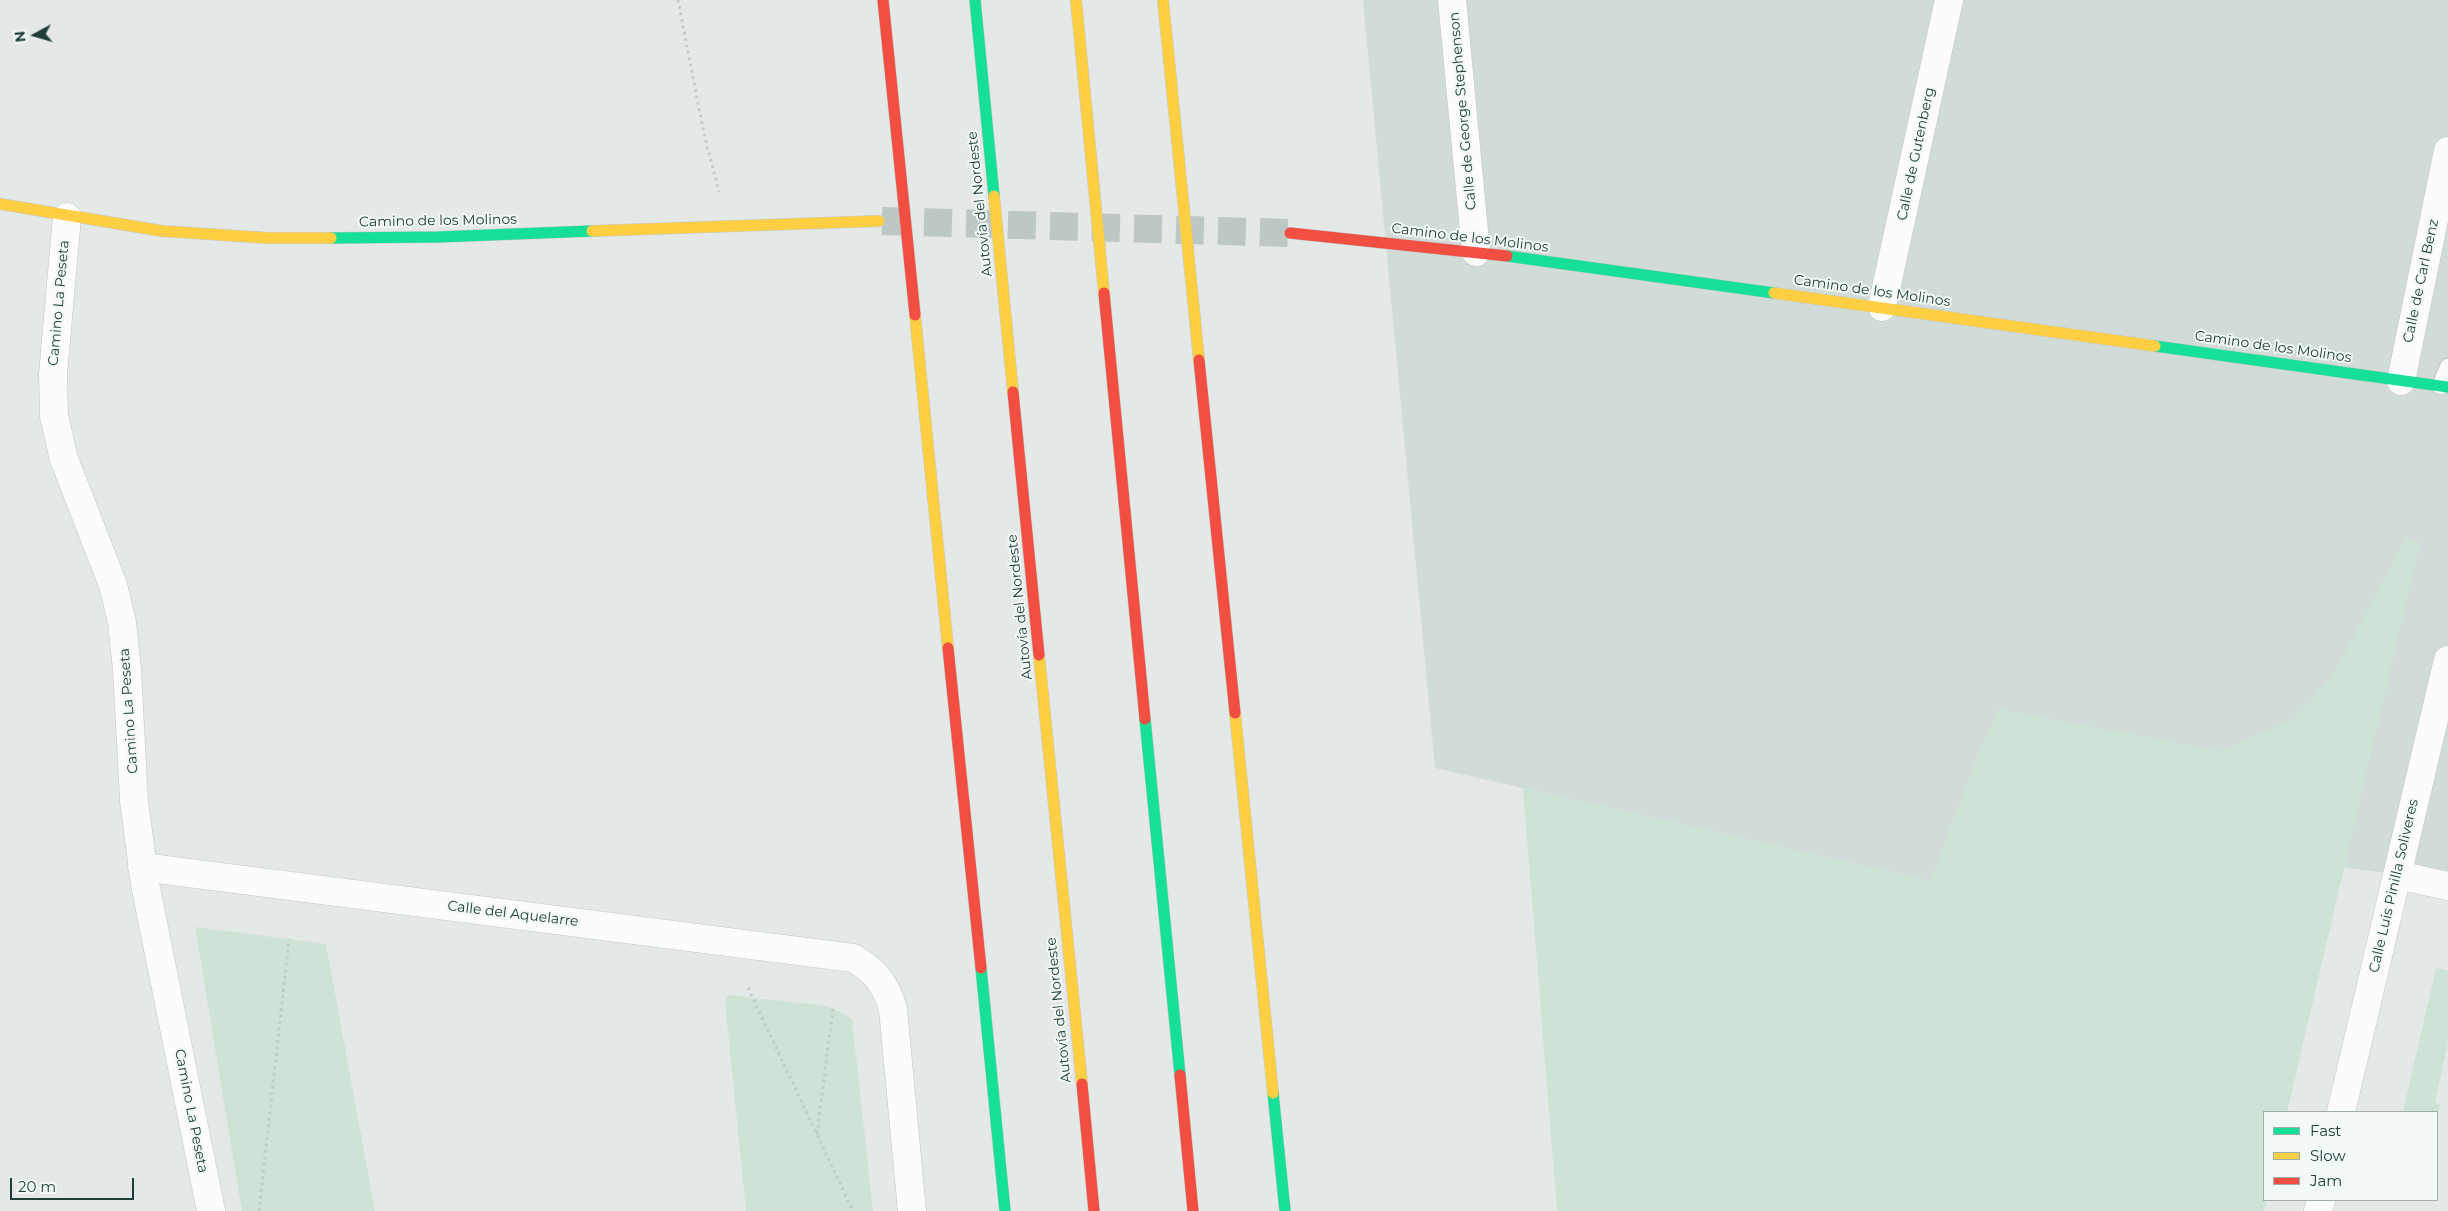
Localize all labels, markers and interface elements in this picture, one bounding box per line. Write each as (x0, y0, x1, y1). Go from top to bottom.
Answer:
north arrow (10, 10, 60, 60)
street label: Calle de George Stephenson (1446, 11, 1480, 211)
text: N (11, 30, 30, 43)
street label: Calle de Gutenberg (1894, 86, 1938, 222)
street label: Autovía del Nordeste (964, 130, 996, 278)
street label: Camino de los Molinos (359, 211, 517, 231)
street label: Calle de Carl Benz (2400, 218, 2442, 344)
street label: Camino de los Molinos (1391, 220, 1549, 256)
street label: Camino La Peseta (45, 239, 73, 367)
street label: Camino de los Molinos (1793, 272, 1951, 310)
street label: Camino de los Molinos (2194, 328, 2352, 366)
street label: Autovía del Nordeste (1004, 533, 1036, 681)
street label: Camino La Peseta (116, 648, 142, 774)
street label: Calle Luis Pinilla Soliveres (2366, 798, 2422, 974)
street label: Calle del Aquelarre (447, 898, 579, 930)
street label: Autovía del Nordeste (1043, 936, 1075, 1084)
street label: Camino La Peseta (171, 1048, 211, 1174)
legend (2263, 1111, 2438, 1201)
text: Fast (2310, 1121, 2341, 1140)
text: Slow (2310, 1146, 2346, 1165)
scale bar (12, 1168, 136, 1200)
text: Jam (2310, 1171, 2342, 1190)
text: 20 m (18, 1177, 56, 1196)

